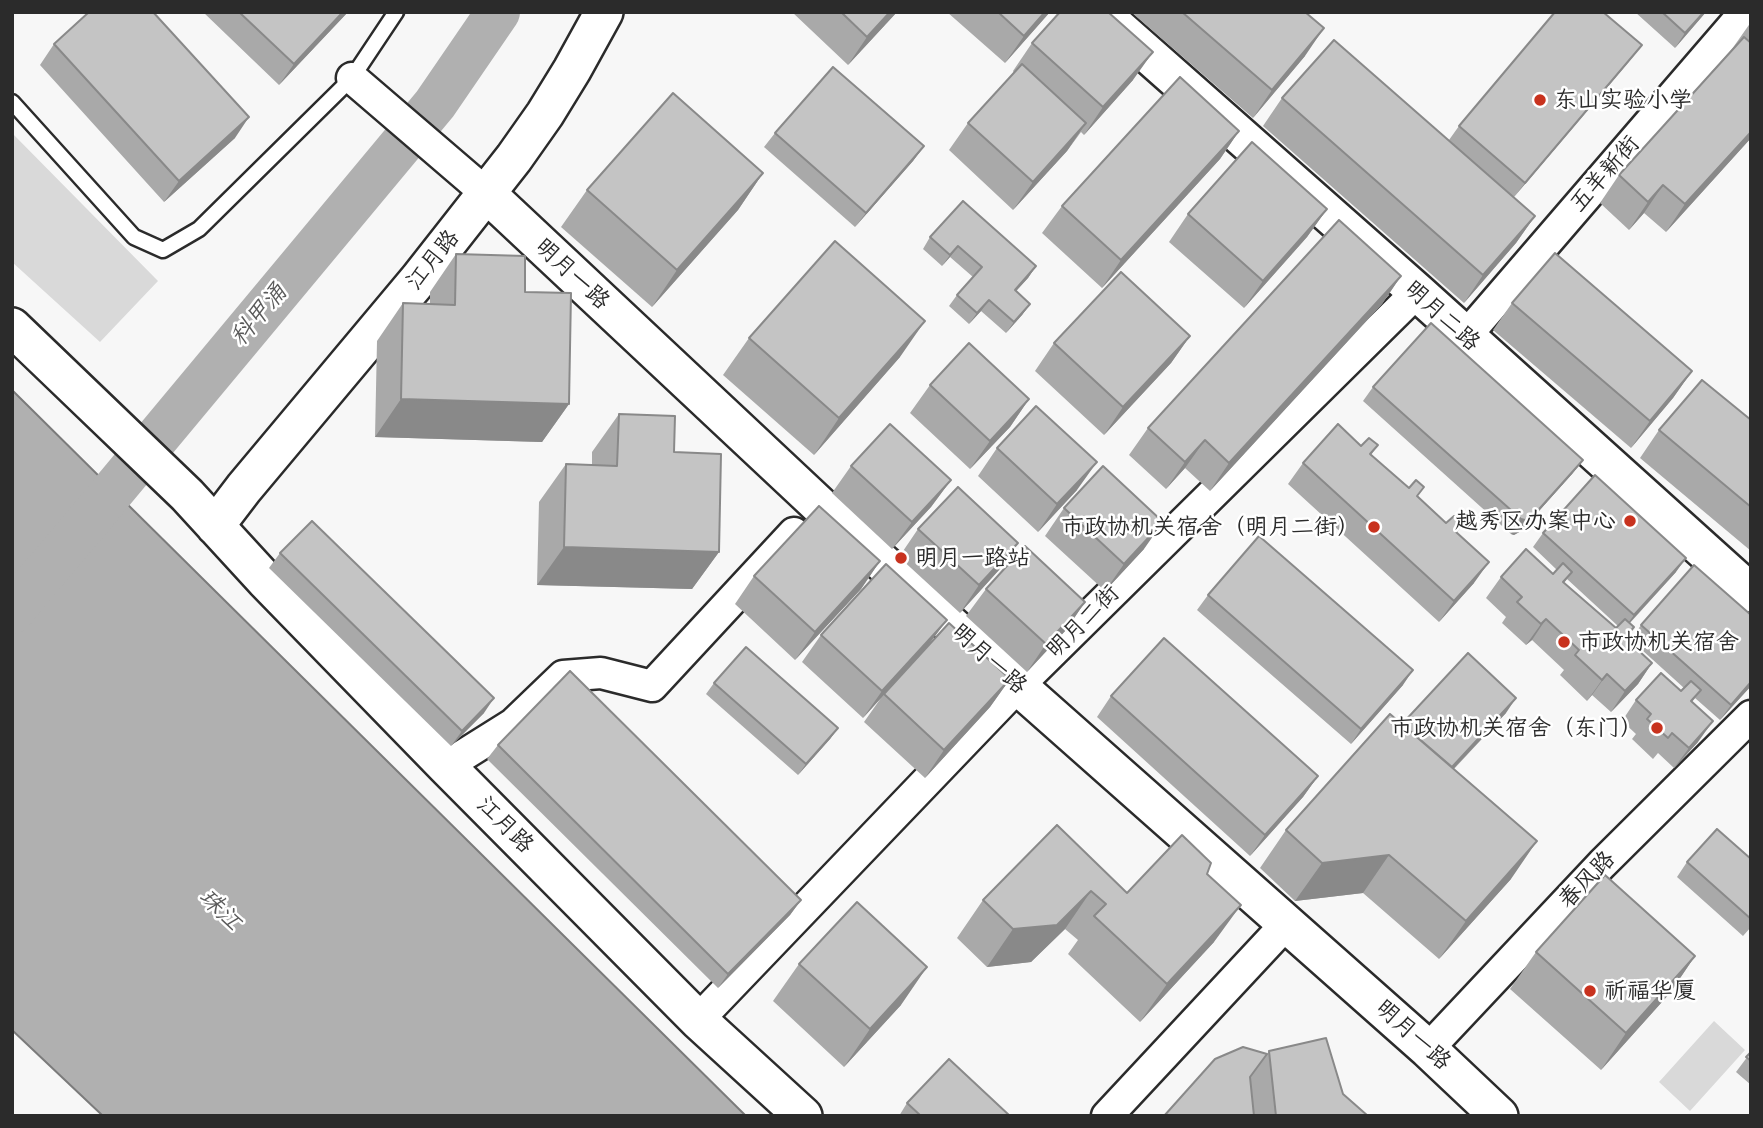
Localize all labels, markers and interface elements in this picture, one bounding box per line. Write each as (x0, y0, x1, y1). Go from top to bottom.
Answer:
place label: 东山实验小学 (1554, 86, 1692, 114)
marker: 东山实验小学 (1532, 92, 1548, 108)
street label: 五羊新街 (1564, 130, 1646, 218)
street label: 江月路 (401, 225, 465, 295)
street label: 明月一路 (529, 233, 615, 315)
street label: 明月二路 (1399, 275, 1485, 357)
water label: 科甲涌 (225, 278, 293, 352)
place label: 越秀区办案中心 (1455, 507, 1616, 535)
place label: 市政协机关宿舍（明月二街） (1061, 513, 1360, 541)
marker: 越秀区办案中心 (1622, 513, 1638, 529)
marker: 市政协机关宿舍（明月二街） (1366, 519, 1382, 535)
place label: 明月一路站 (915, 544, 1030, 572)
marker: 明月一路站 (893, 550, 909, 566)
street label: 明月二街 (1041, 580, 1125, 664)
street label: 明月一路 (946, 618, 1032, 700)
place label: 市政协机关宿舍 (1578, 628, 1739, 656)
marker: 市政协机关宿舍 (1556, 634, 1572, 650)
place label: 市政协机关宿舍（东门） (1390, 714, 1643, 742)
marker: 市政协机关宿舍（东门） (1649, 720, 1665, 736)
street label: 江月路 (471, 791, 539, 859)
street label: 春风路 (1553, 846, 1621, 914)
water label: 珠江 (193, 883, 247, 937)
place label: 祈福华厦 (1604, 977, 1696, 1005)
marker: 祈福华厦 (1582, 983, 1598, 999)
street label: 明月一路 (1370, 994, 1456, 1076)

